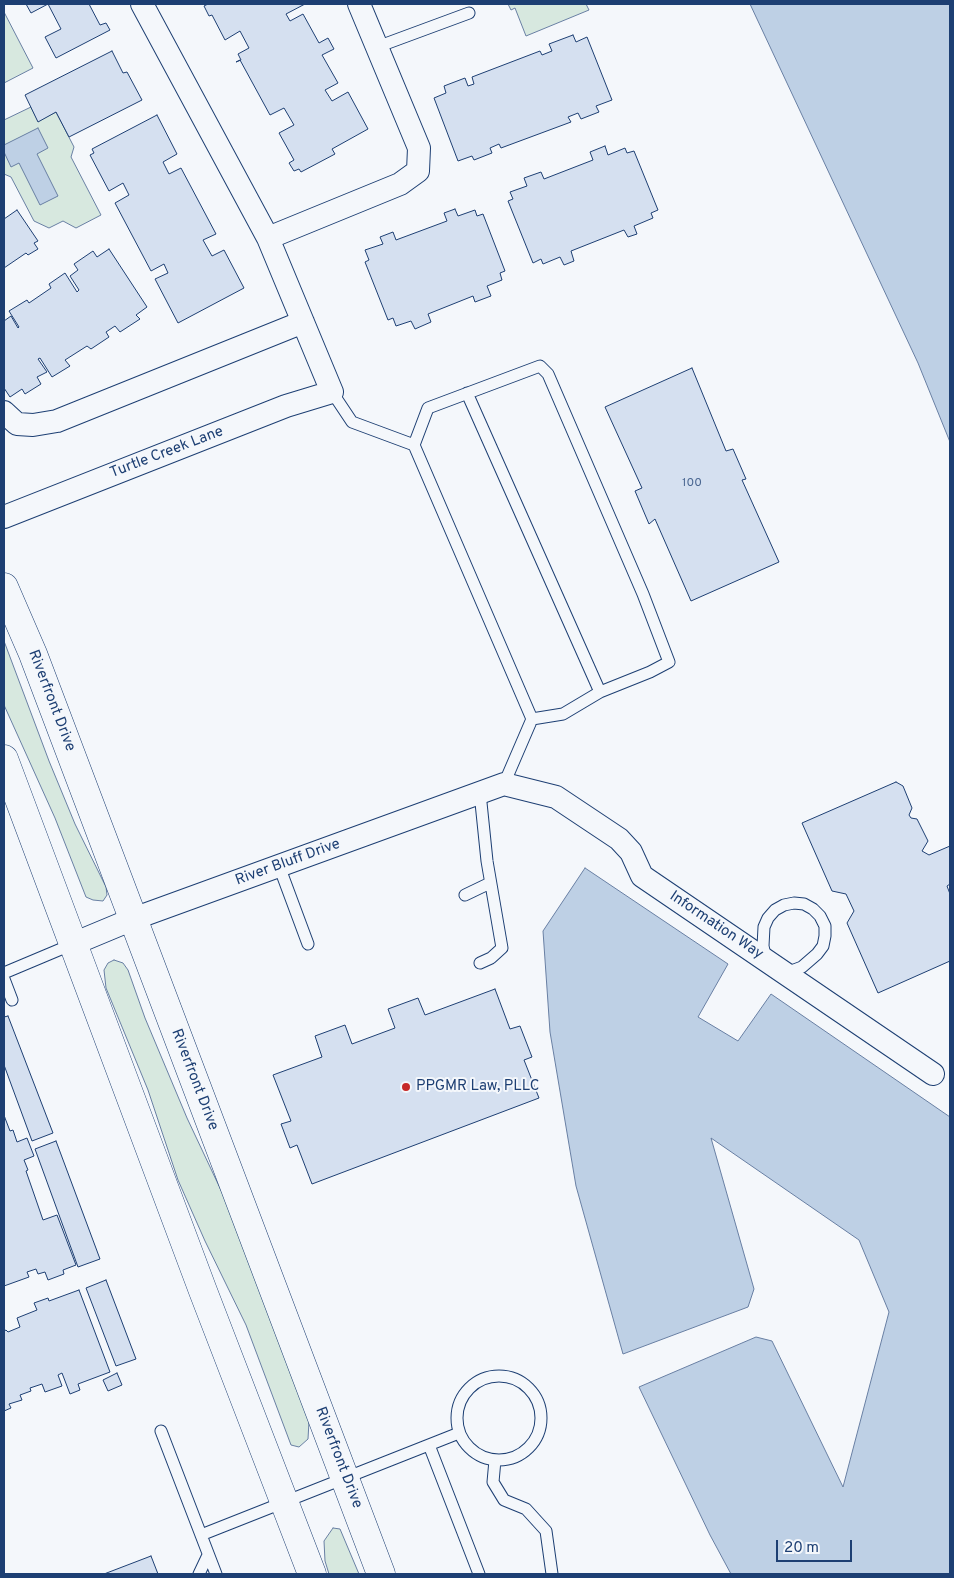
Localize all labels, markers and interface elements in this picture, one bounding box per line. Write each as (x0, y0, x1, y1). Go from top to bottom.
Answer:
street label: Turtle Creek Lane (108, 423, 226, 483)
house number: 100 (682, 477, 702, 491)
street label: Riverfront Drive (23, 648, 79, 754)
street label: River Bluff Drive (233, 836, 343, 890)
street label: Information Way (666, 888, 766, 964)
street label: Riverfront Drive (166, 1027, 222, 1133)
place label: PPGMR Law, PLLC (416, 1078, 540, 1096)
marker: PPGMR Law, PLLC (400, 1081, 412, 1093)
street label: Riverfront Drive (310, 1405, 366, 1511)
scale bar (779, 1530, 855, 1562)
text: 20 m (784, 1539, 819, 1558)

